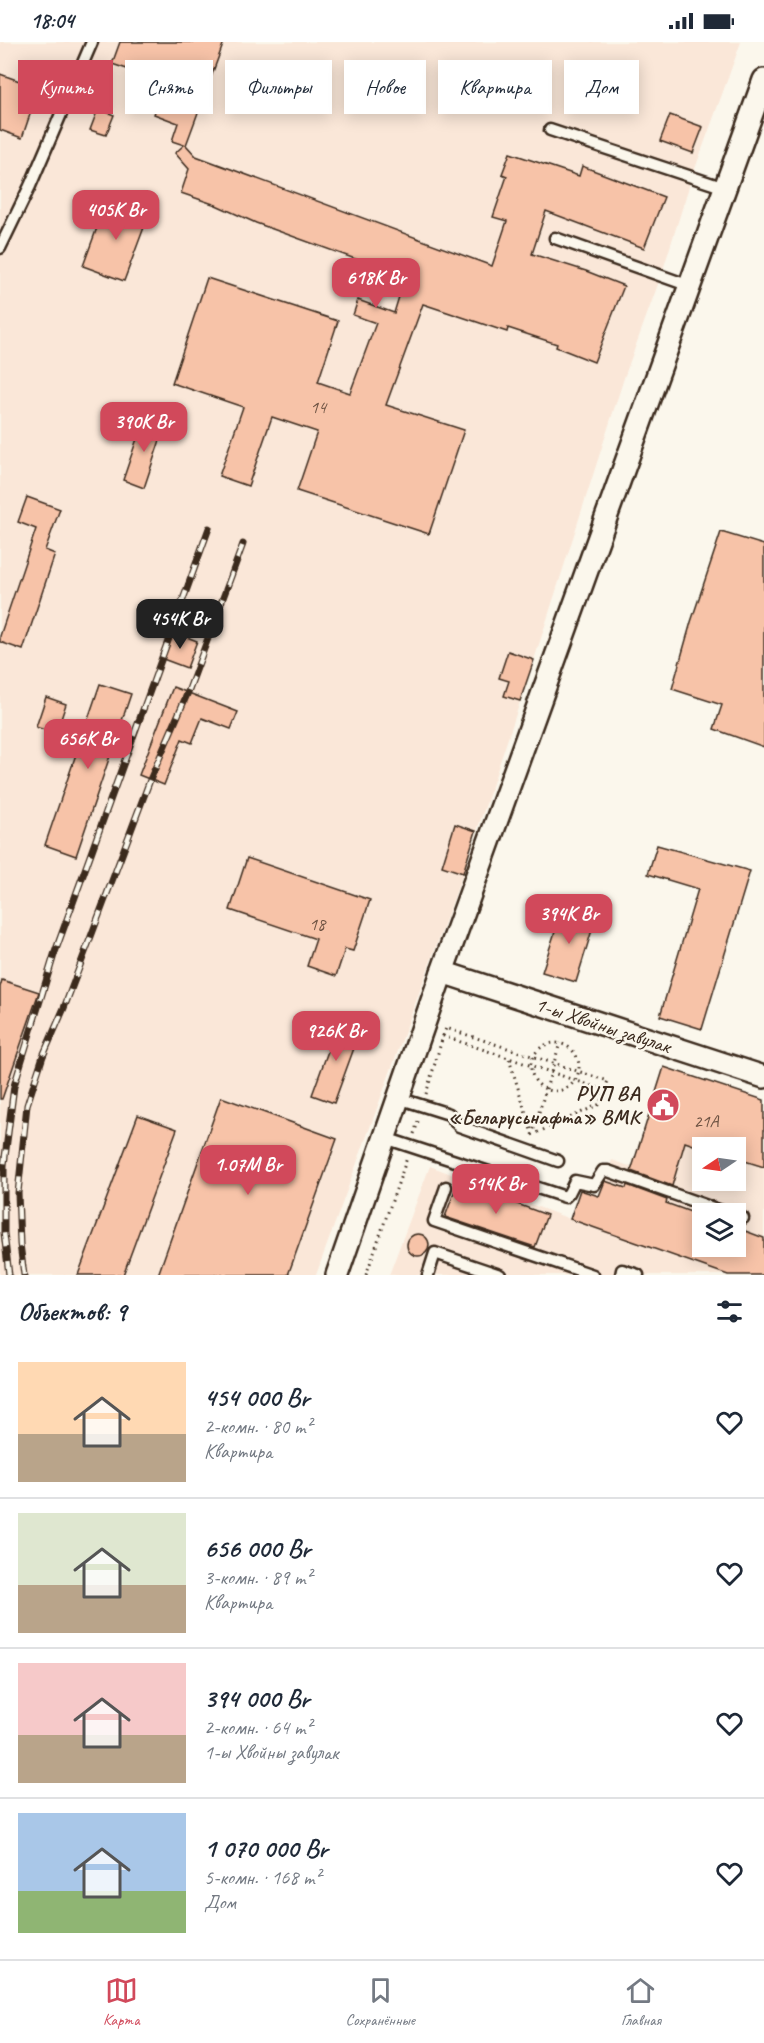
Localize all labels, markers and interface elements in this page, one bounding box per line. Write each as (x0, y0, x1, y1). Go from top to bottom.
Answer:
text: 18:04 (30, 7, 74, 35)
chip: Купить (18, 60, 113, 114)
chip: Снять (125, 60, 213, 114)
chip: Фильтры (225, 60, 332, 114)
chip: Новое (344, 60, 426, 114)
chip: Квартира (438, 60, 552, 114)
chip: Дом (564, 60, 639, 114)
pin: 405K Br (61, 190, 171, 241)
text: 405K Br (86, 197, 146, 222)
pin: 618K Br (321, 258, 431, 309)
text: 618K Br (346, 265, 406, 290)
house number: 14 (310, 396, 328, 418)
pin: 390K Br (89, 402, 199, 453)
text: 390K Br (114, 409, 174, 434)
pin: 454K Br (125, 599, 235, 650)
text: 454K Br (150, 606, 210, 631)
pin: 656K Br (33, 719, 143, 770)
text: 656K Br (58, 726, 118, 751)
pin: 394K Br (514, 894, 624, 945)
text: 394K Br (539, 901, 599, 926)
house number: 18 (309, 913, 327, 935)
street label: 1-ы Хвойны завулак (532, 991, 676, 1061)
pin: 926K Br (281, 1011, 391, 1062)
text: 926K Br (306, 1018, 366, 1043)
place label: РУП ВА «Беларусьнафта» ВМК (448, 1080, 644, 1130)
public building icon: РУП ВА «Беларусьнафта» ВМК (645, 1087, 681, 1123)
house number: 21А (693, 1110, 720, 1132)
north arrow (692, 1137, 746, 1191)
map controls (692, 1137, 746, 1257)
pin: 1.07M Br (186, 1145, 310, 1196)
text: 1.07M Br (214, 1152, 282, 1177)
pin: 514K Br (441, 1164, 551, 1215)
text: 514K Br (466, 1171, 526, 1196)
button: layers (692, 1203, 746, 1257)
text: Объектов: 9 (18, 1295, 126, 1328)
icon: filters (713, 1295, 746, 1328)
text: 454 000 Br (204, 1381, 309, 1414)
icon: home (66, 1386, 138, 1458)
icon: heart (713, 1406, 746, 1439)
text: 2-комн. · 80 m² (204, 1414, 312, 1439)
text: Квартира (204, 1439, 272, 1464)
text: 656 000 Br (204, 1532, 310, 1565)
icon: home (66, 1537, 138, 1609)
icon: heart (713, 1557, 746, 1590)
text: 3-комн. · 89 m² (204, 1565, 312, 1590)
text: Квартира (204, 1590, 272, 1615)
text: 394 000 Br (204, 1682, 309, 1715)
icon: home (66, 1687, 138, 1759)
icon: heart (713, 1707, 746, 1740)
text: 2-комн. · 64 m² (204, 1715, 312, 1740)
text: 1-ы Хвойны завулак (204, 1740, 338, 1765)
text: 1 070 000 Br (204, 1832, 328, 1865)
icon: home (66, 1837, 138, 1909)
icon: heart (713, 1857, 746, 1890)
text: 5-комн. · 168 m² (204, 1865, 321, 1890)
text: Дом (204, 1890, 236, 1915)
tab: Карта (103, 1974, 140, 2030)
tab: Сохранённые (345, 1974, 415, 2030)
tab: Главная (621, 1974, 661, 2030)

